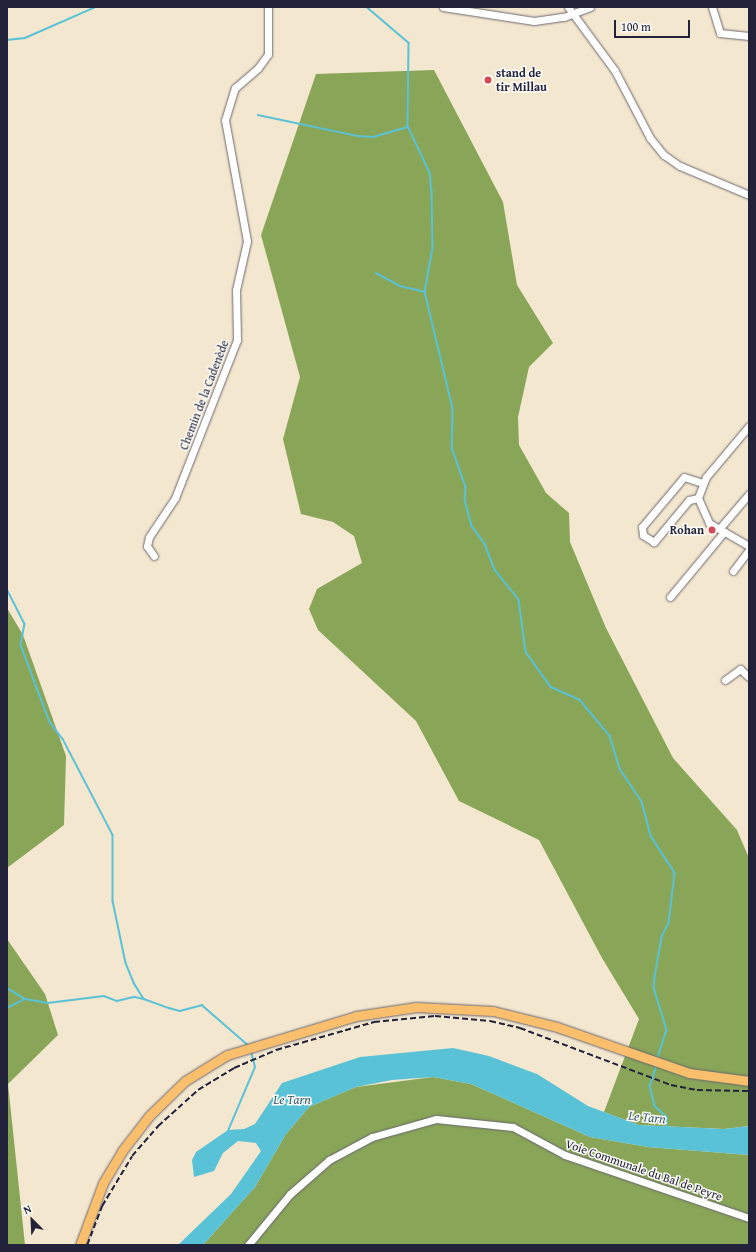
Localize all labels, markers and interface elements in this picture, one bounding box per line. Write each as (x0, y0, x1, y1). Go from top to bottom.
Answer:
scale bar (616, 12, 692, 38)
text: 100 m (621, 18, 651, 35)
place label: stand de tir Millau (496, 66, 547, 94)
marker: stand de tir Millau (483, 75, 493, 85)
street label: Chemin de la Cadenède (176, 338, 232, 452)
place label: Rohan (670, 523, 704, 537)
marker: Rohan (707, 525, 717, 535)
water label: Le Tarn (273, 1092, 311, 1108)
water label: Le Tarn (627, 1108, 667, 1128)
street label: Voie Communale du Bal de Peyre (564, 1136, 724, 1204)
north arrow (12, 1200, 52, 1240)
text: N (20, 1200, 34, 1218)

